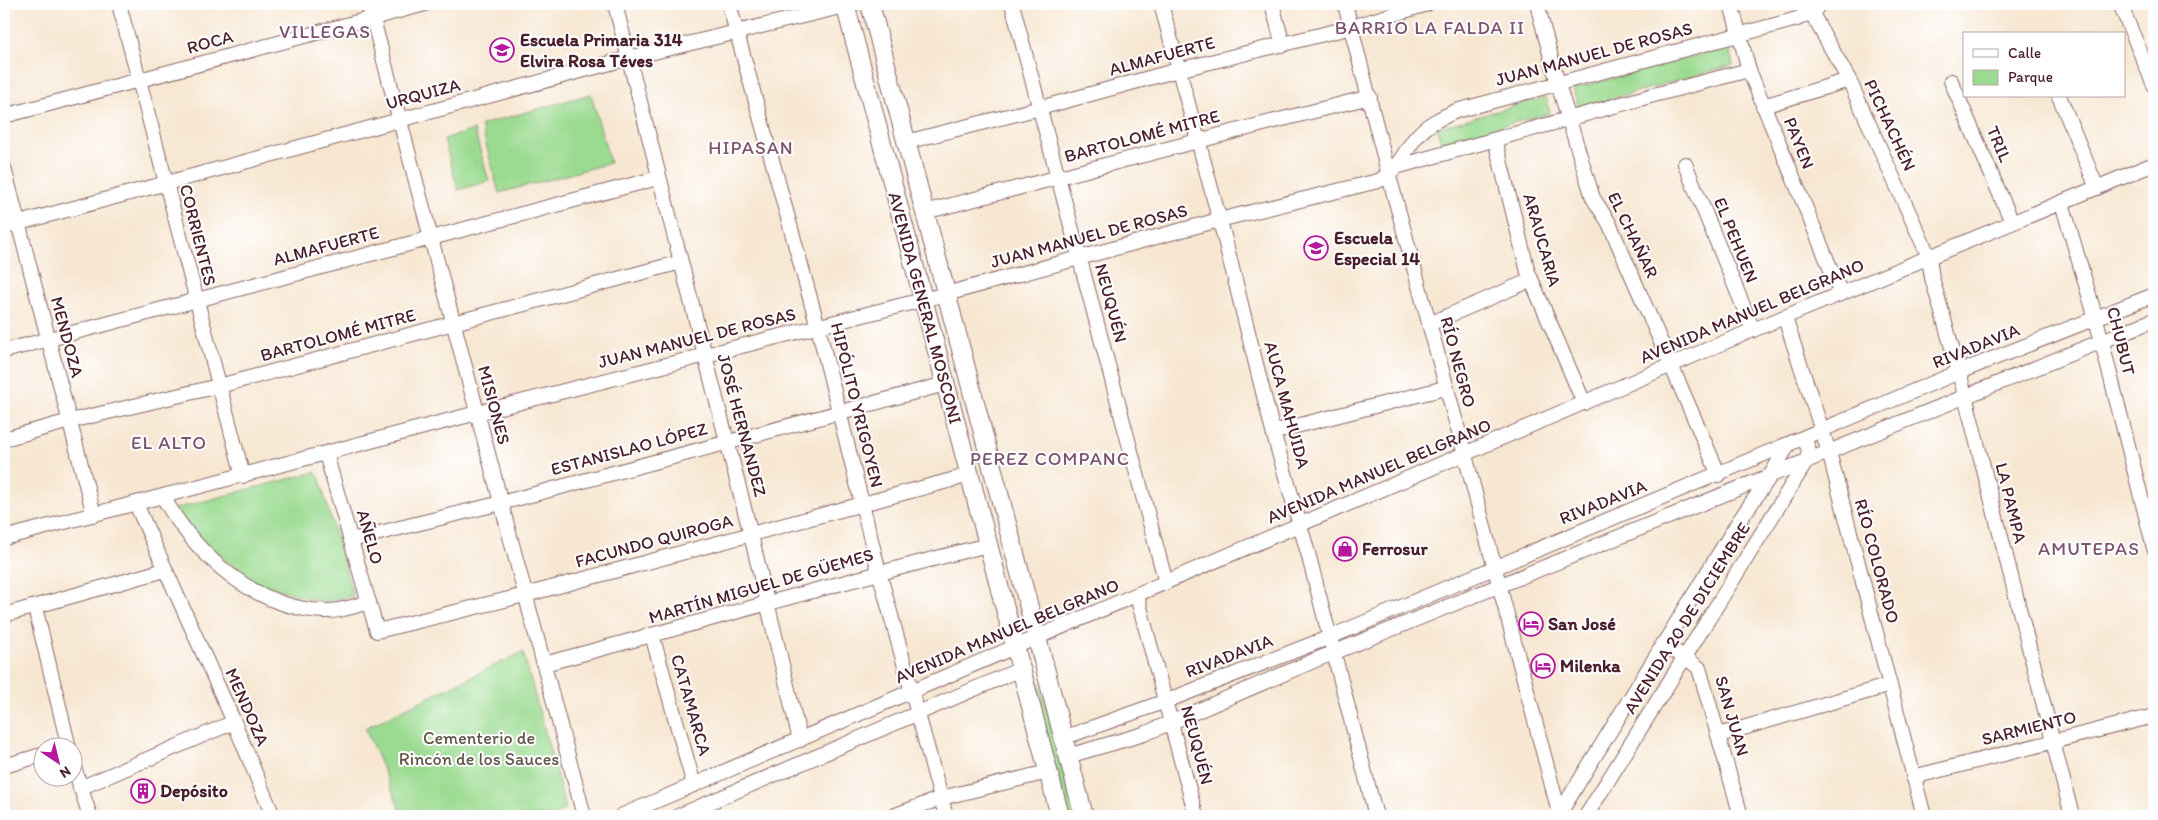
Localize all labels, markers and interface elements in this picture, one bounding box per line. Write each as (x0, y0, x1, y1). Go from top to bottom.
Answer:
district label: BARRIO LA FALDA II (1335, 16, 1525, 39)
street label: JUAN MANUEL DE ROSAS (1493, 17, 1695, 91)
district label: VILLEGAS (279, 20, 371, 43)
street label: ROCA (184, 25, 236, 59)
place label: Escuela Primaria 314 Elvira Rosa Téves (520, 29, 683, 72)
street label: ALMAFUERTE (1107, 31, 1217, 81)
legend (1963, 32, 2126, 98)
school or university icon: Escuela Primaria 314 Elvira Rosa Téves (489, 37, 515, 63)
text: Calle (2008, 44, 2041, 62)
text: Parque (2008, 68, 2053, 86)
street label: URQUIZA (383, 73, 463, 114)
street label: PICHACHÉN (1859, 76, 1921, 174)
street label: BARTOLOMÉ MITRE (1062, 105, 1222, 167)
street label: PAYEN (1779, 114, 1819, 172)
street label: TRIL (1982, 123, 2016, 165)
district label: HIPASAN (708, 136, 794, 159)
street label: CORRIENTES (175, 182, 221, 288)
street label: EL CHAÑAR (1603, 188, 1663, 282)
street label: AVENIDA GENERAL MOSCONI (883, 190, 967, 426)
street label: ARAUCARIA (1518, 191, 1566, 290)
street label: EL PEHUEN (1709, 194, 1763, 286)
street label: JUAN MANUEL DE ROSAS (988, 199, 1190, 273)
street label: ALMAFUERTE (271, 221, 381, 271)
place label: Escuela Especial 14 (1334, 227, 1420, 270)
school or university icon: Escuela Especial 14 (1303, 235, 1329, 261)
street label: AVENIDA MANUEL BELGRANO (1637, 254, 1867, 368)
street label: NEUQUÉN (1090, 261, 1132, 345)
street label: MENDOZA (46, 294, 88, 380)
street label: JUAN MANUEL DE ROSAS (596, 303, 798, 373)
street label: BARTOLOMÉ MITRE (258, 304, 418, 366)
street label: CHUBUT (2102, 304, 2140, 378)
street label: RÍO NEGRO (1435, 314, 1481, 410)
street label: RIVADAVIA (1929, 318, 2023, 373)
street label: HIPÓLITO YRIGOYEN (826, 320, 888, 490)
street label: AUCA MAHUIDA (1259, 339, 1315, 472)
street label: JOSÉ HERNANDEZ (712, 351, 772, 499)
street label: MISIONES (473, 363, 515, 447)
street label: AVENIDA MANUEL BELGRANO (1264, 414, 1494, 528)
street label: ESTANISLAO LÓPEZ (548, 418, 710, 480)
district label: EL ALTO (131, 431, 207, 454)
district label: PEREZ COMPANC (970, 447, 1130, 470)
street label: LA PAMPA (1990, 460, 2032, 546)
street label: RIVADAVIA (1556, 474, 1650, 529)
street label: RÍO COLORADO (1850, 496, 1904, 626)
street label: AÑELO (352, 507, 388, 567)
street label: FACUNDO QUIROGA (573, 509, 736, 573)
street label: AVENIDA 20 DE DICIEMBRE (1619, 518, 1755, 718)
shop icon: Ferrosur (1332, 536, 1358, 562)
district label: AMUTEPAS (2038, 537, 2140, 560)
place label: Ferrosur (1362, 538, 1428, 560)
street label: MARTÍN MIGUEL DE GÜEMES (646, 543, 876, 629)
street label: AVENIDA MANUEL BELGRANO (892, 574, 1122, 688)
hotel icon: San José (1518, 611, 1544, 637)
place label: San José (1548, 613, 1616, 635)
street label: RIVADAVIA (1182, 629, 1276, 683)
street label: CATAMARCA (666, 652, 716, 759)
hotel icon: Milenka (1530, 653, 1556, 679)
place label: Milenka (1560, 655, 1621, 677)
street label: MENDOZA (220, 665, 274, 750)
street label: SAN JUAN (1710, 673, 1754, 759)
street label: NEUQUÉN (1176, 703, 1218, 787)
street label: SARMIENTO (1979, 706, 2079, 750)
park label: Cementerio de Rincón de los Sauces (399, 727, 559, 770)
north arrow (32, 738, 82, 788)
text: N (56, 763, 74, 782)
building icon: Depósito (130, 778, 156, 804)
place label: Depósito (160, 780, 228, 802)

